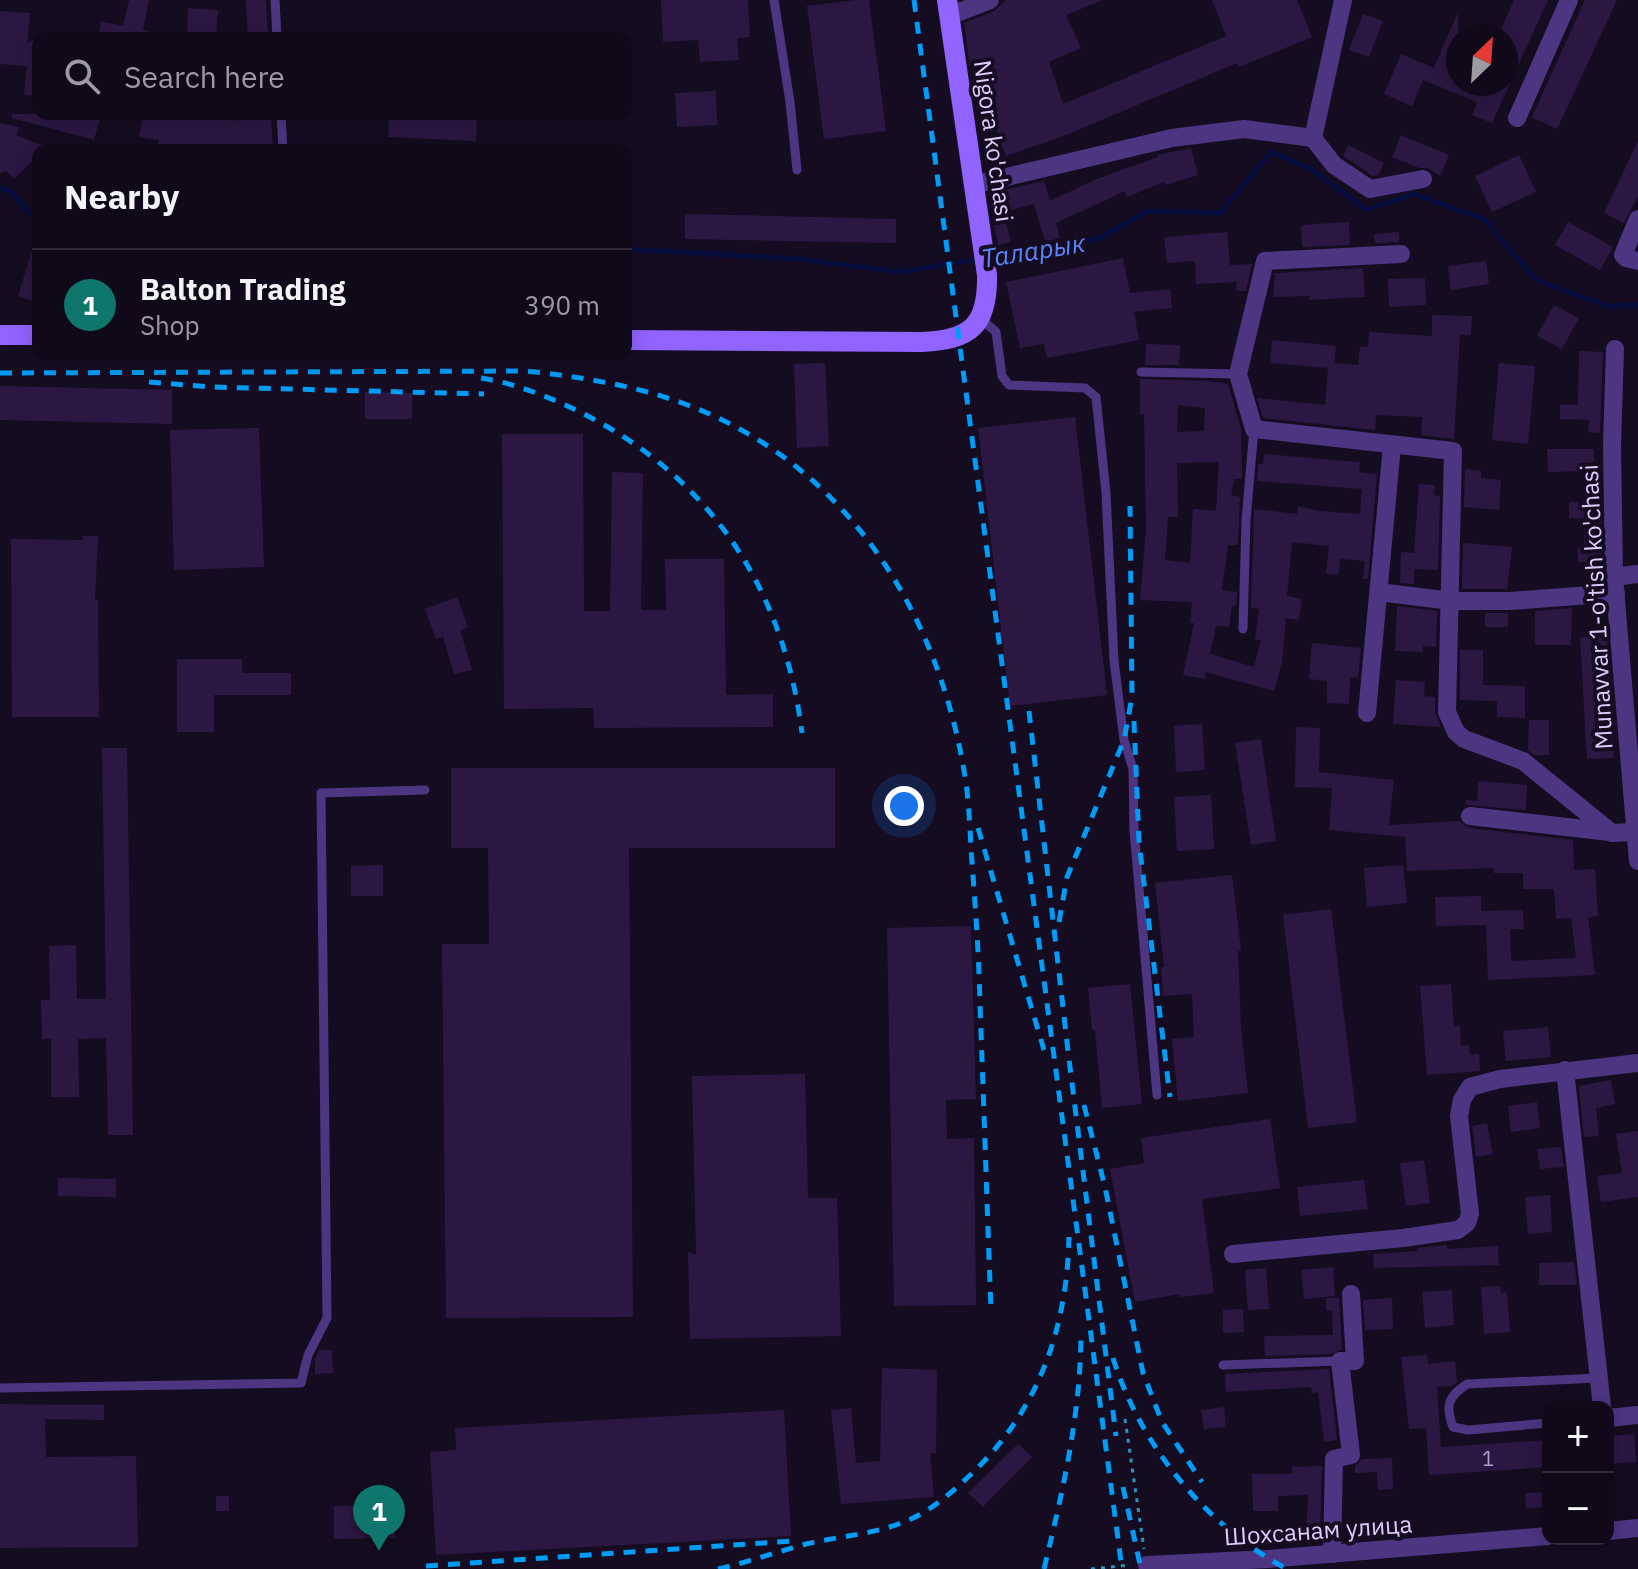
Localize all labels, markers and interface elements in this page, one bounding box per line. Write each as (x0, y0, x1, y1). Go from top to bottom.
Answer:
north arrow (1446, 24, 1518, 96)
search box (32, 32, 632, 120)
icon: search (60, 54, 104, 98)
text: Search here (124, 57, 285, 96)
street label: Nigora ko'chasi (967, 58, 1021, 224)
text: Nearby (64, 174, 179, 218)
water label: Таларык (979, 225, 1089, 275)
text: Balton Trading (140, 269, 345, 308)
text: 1 (82, 288, 98, 322)
text: 390 m (524, 288, 600, 322)
text: Shop (140, 308, 200, 342)
street label: Munavvar 1-o'tish ko'chasi (1573, 464, 1619, 750)
your location (884, 786, 924, 826)
map controls (1542, 1401, 1614, 1545)
button: + (1542, 1401, 1614, 1473)
house number: 1 (1482, 1445, 1494, 1472)
button: − (1542, 1473, 1614, 1545)
pin: 1 (353, 1485, 405, 1551)
street label: Шохсанам улица (1223, 1507, 1413, 1553)

